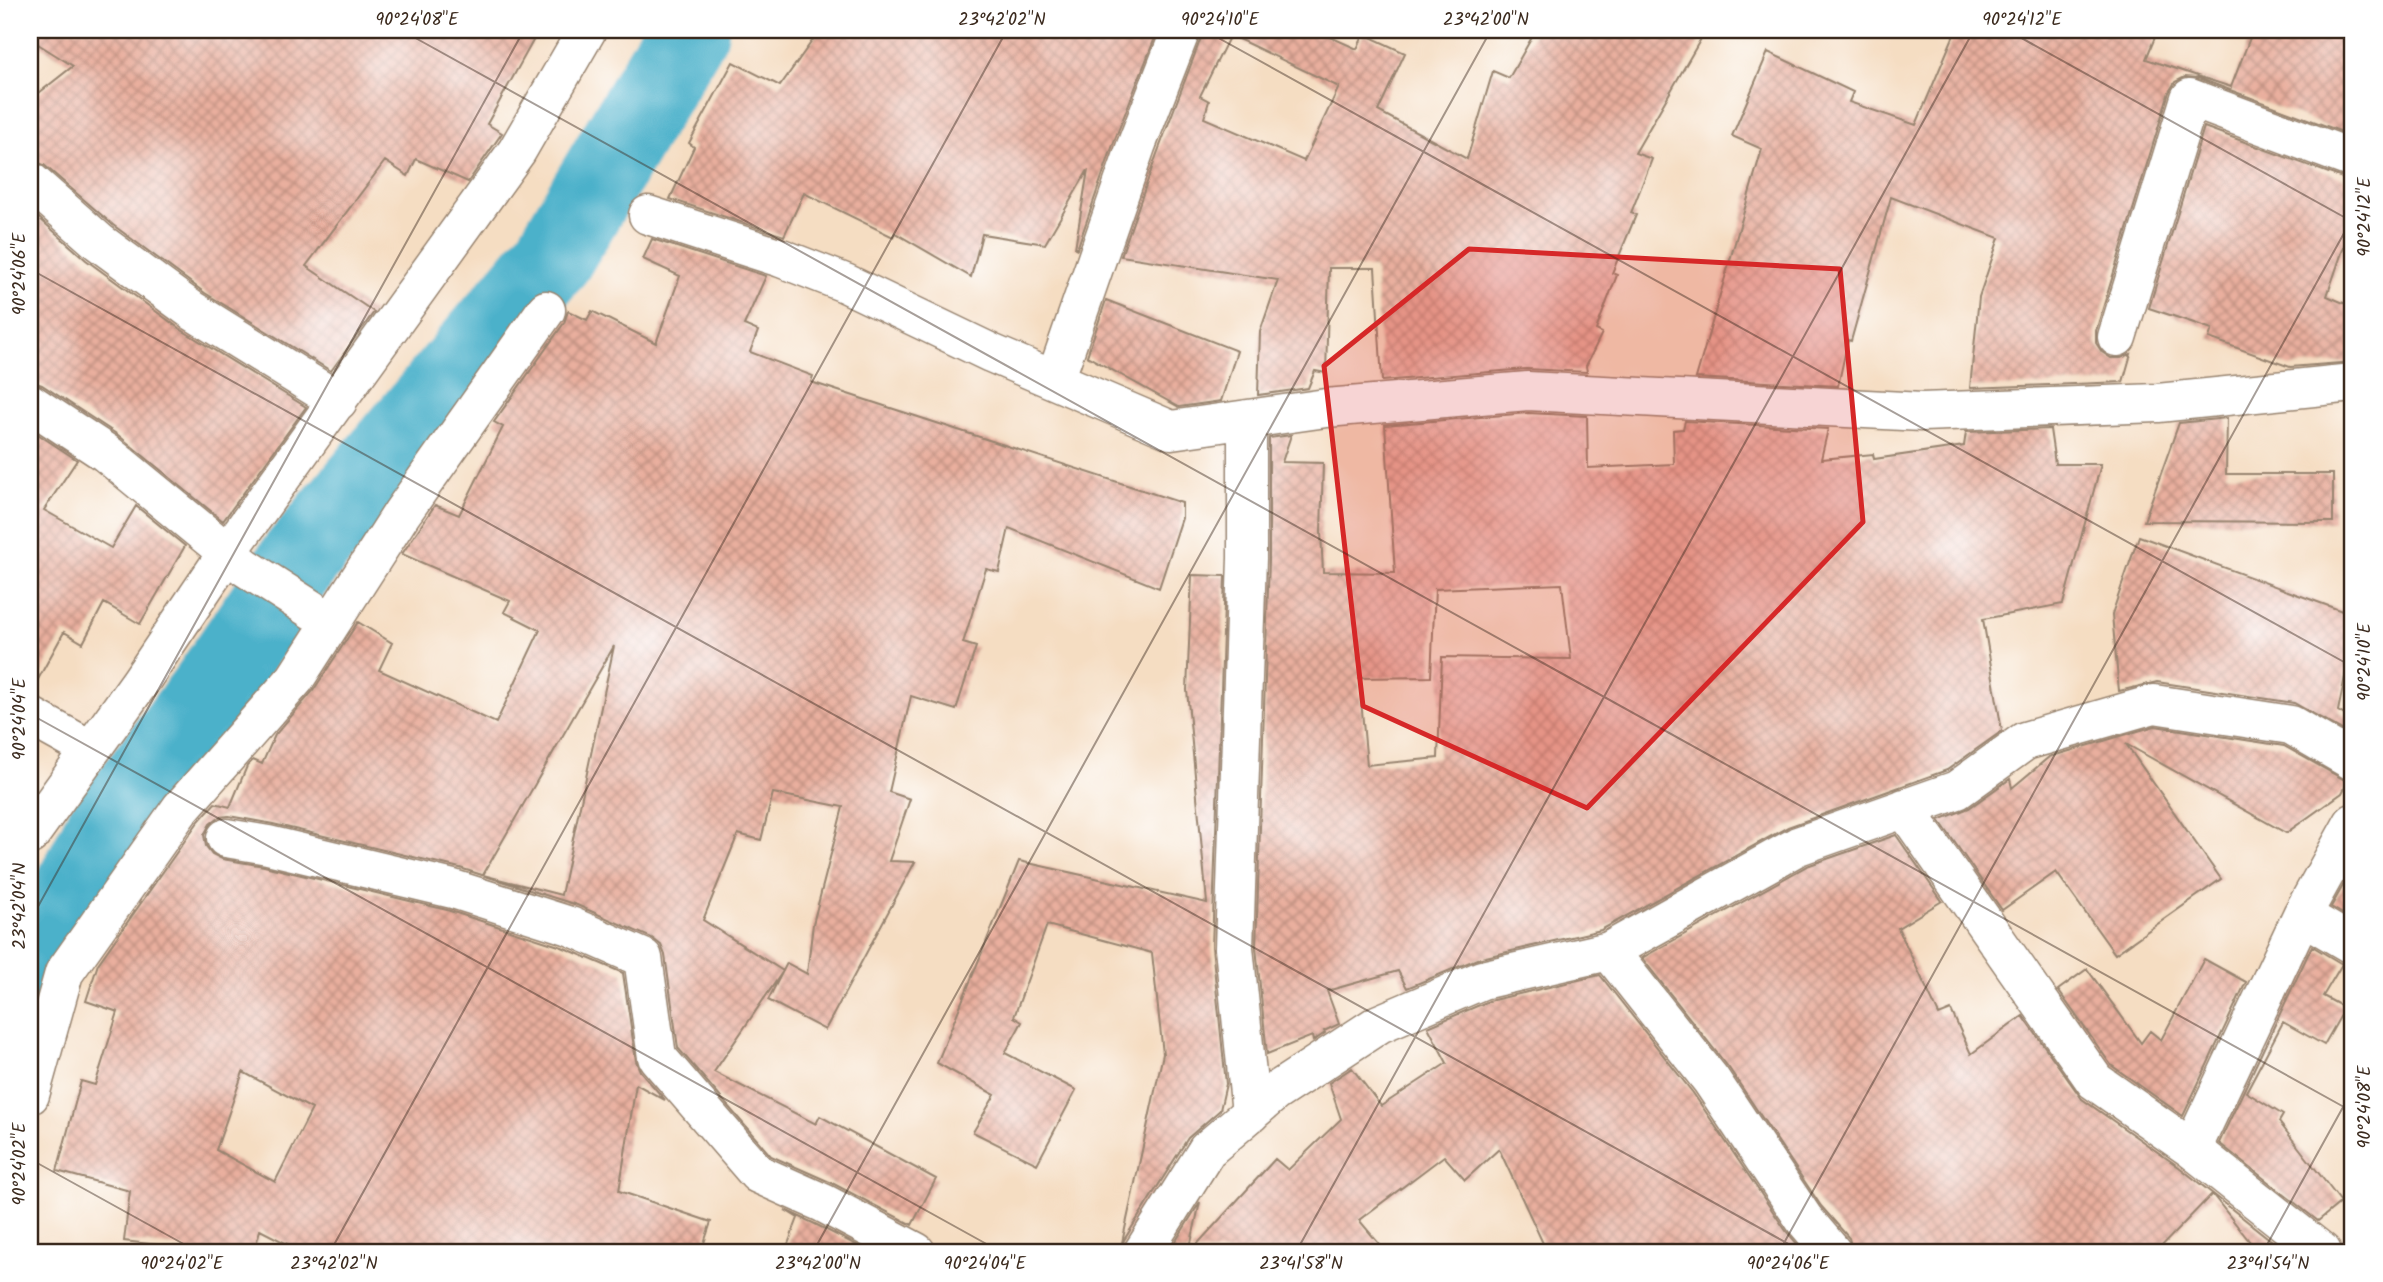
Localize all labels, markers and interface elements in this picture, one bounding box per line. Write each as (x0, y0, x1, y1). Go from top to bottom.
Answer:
text: 90°24'08"E (375, 6, 459, 35)
text: 23°42'02"N (958, 6, 1046, 35)
text: 90°24'10"E (1181, 6, 1259, 35)
text: 23°42'00"N (1443, 6, 1529, 35)
text: 90°24'12"E (1982, 6, 2062, 35)
text: 90°24'12"E (2351, 177, 2380, 257)
text: 90°24'06"E (6, 232, 35, 315)
text: 90°24'10"E (2351, 623, 2380, 701)
text: 90°24'04"E (6, 677, 35, 760)
text: 23°42'04"N (6, 863, 35, 949)
text: 90°24'08"E (2351, 1065, 2380, 1149)
text: 90°24'02"E (6, 1122, 35, 1205)
text: 90°24'02"E (141, 1250, 224, 1279)
text: 23°42'02"N (290, 1250, 378, 1279)
text: 23°42'00"N (775, 1250, 861, 1279)
text: 90°24'04"E (944, 1250, 1027, 1279)
text: 23°41'58"N (1259, 1250, 1343, 1279)
text: 90°24'06"E (1747, 1250, 1830, 1279)
text: 23°41'54"N (2227, 1250, 2309, 1279)

